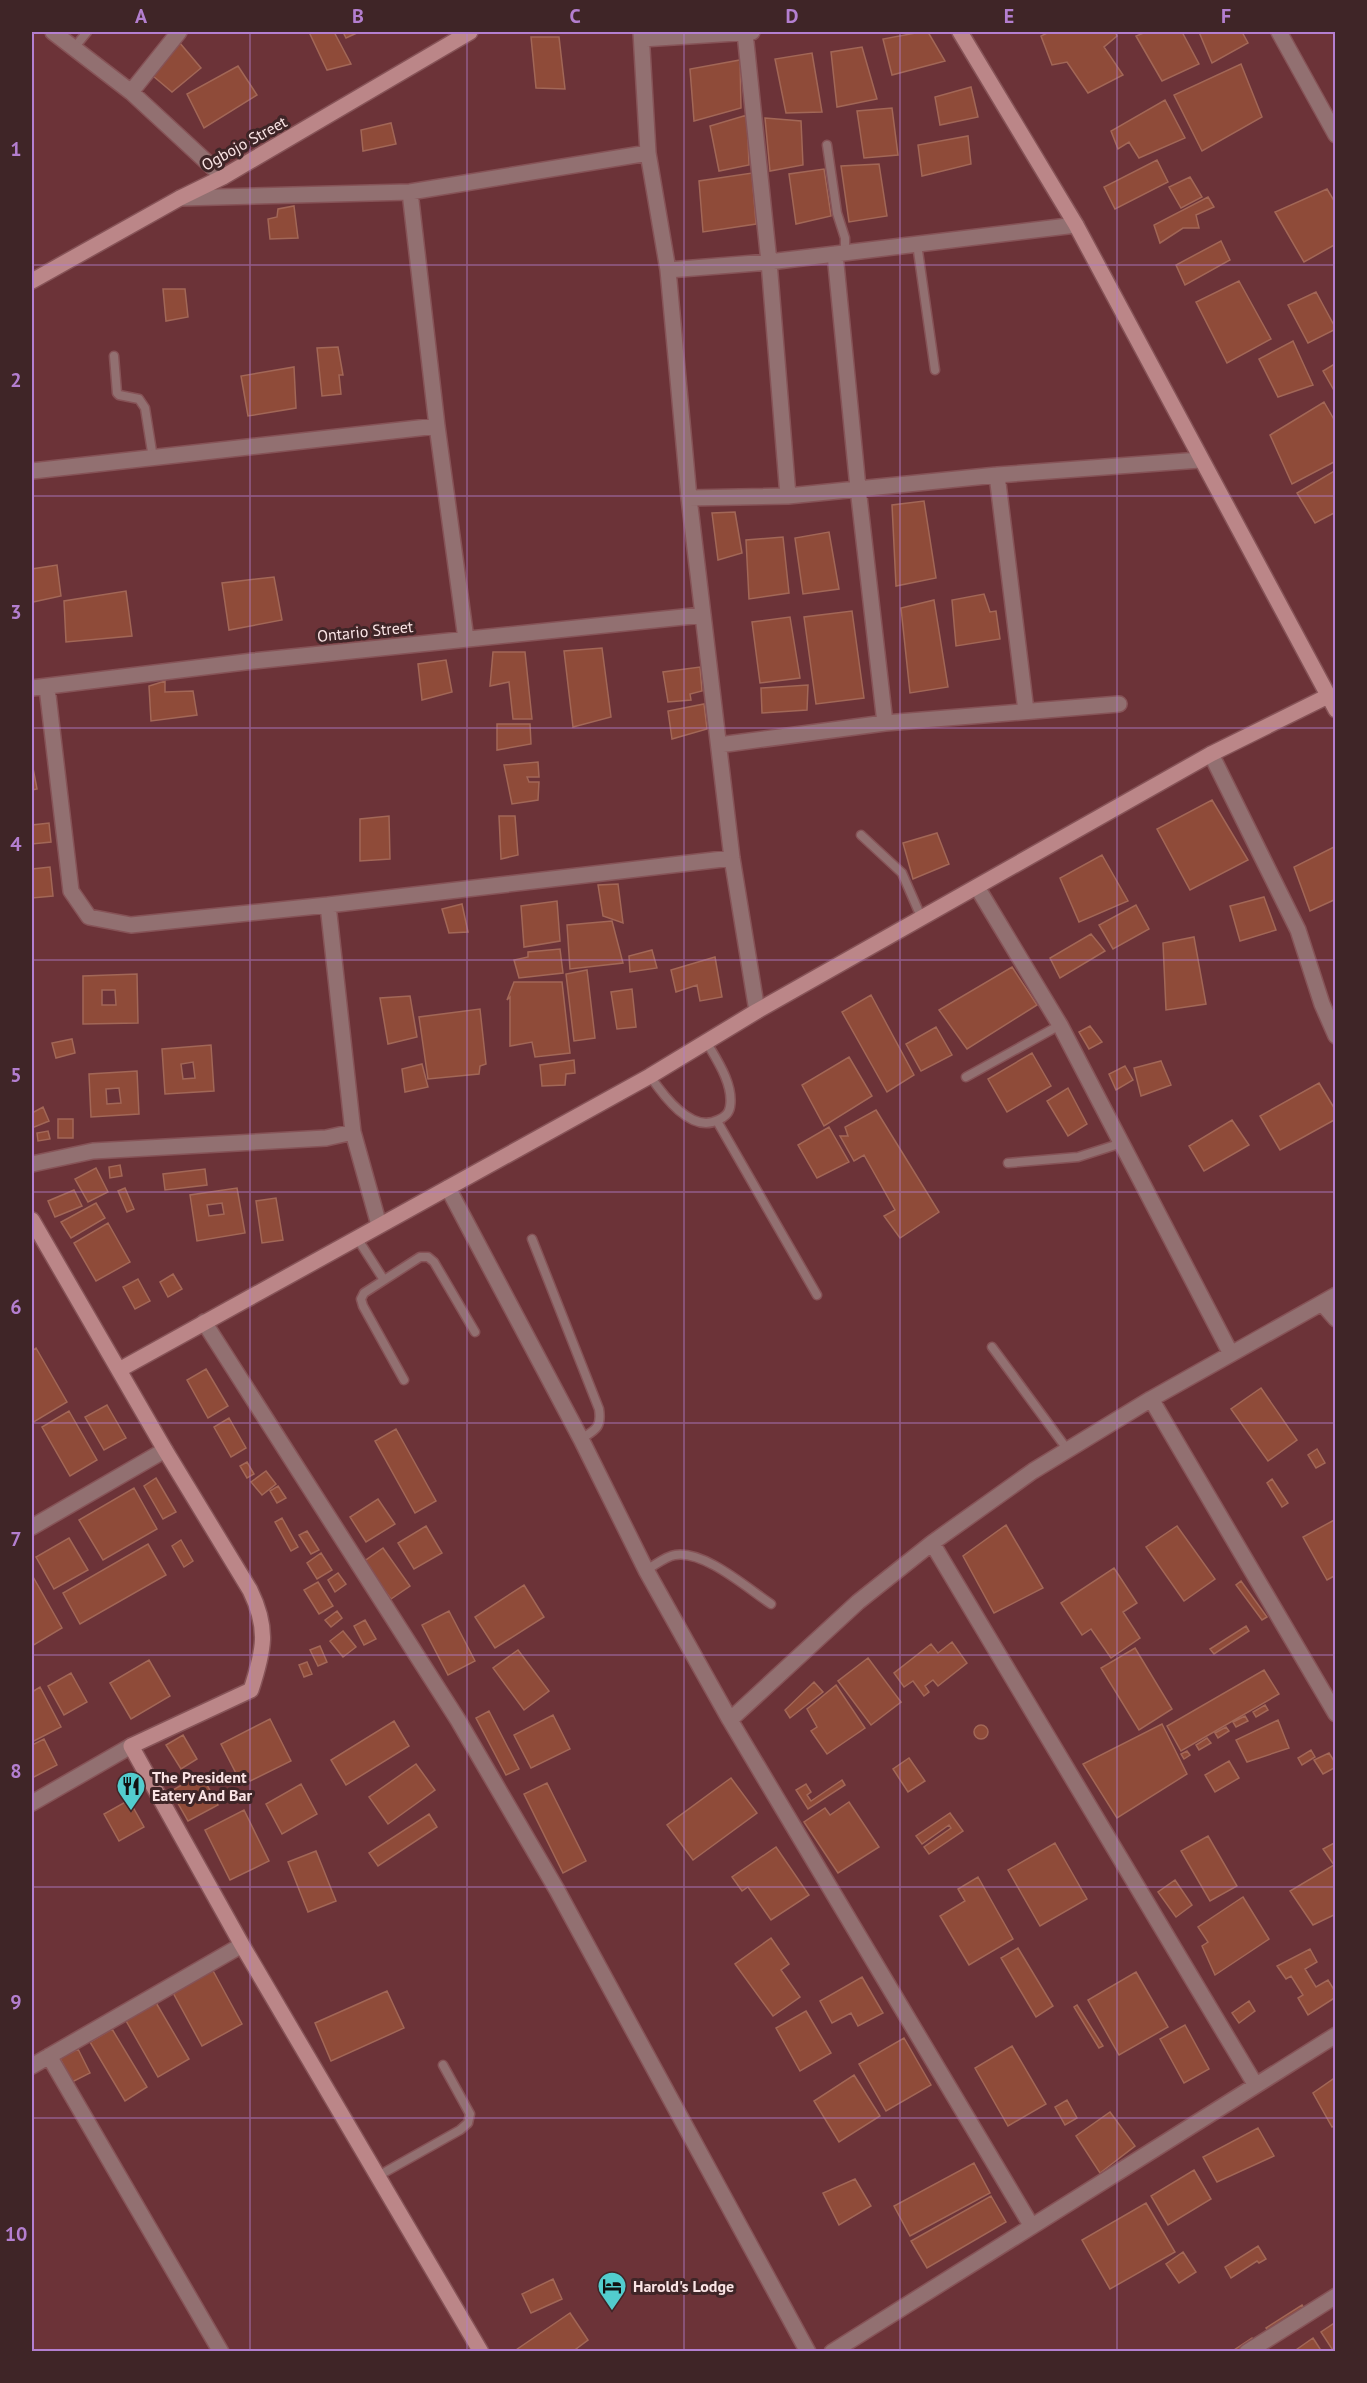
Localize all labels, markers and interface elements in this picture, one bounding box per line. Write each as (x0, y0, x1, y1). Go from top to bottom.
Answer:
text: A (135, 3, 148, 29)
text: B (352, 3, 364, 29)
text: C (569, 3, 581, 29)
text: D (786, 3, 799, 29)
text: E (1004, 3, 1014, 29)
text: F (1221, 3, 1231, 29)
street label: Ogbojo Street (198, 111, 291, 175)
text: 1 (10, 136, 22, 162)
text: 2 (10, 367, 22, 393)
text: 3 (10, 599, 22, 625)
street label: Ontario Street (316, 616, 415, 646)
text: 4 (10, 831, 22, 857)
text: 5 (10, 1062, 22, 1088)
text: 6 (10, 1294, 22, 1320)
text: 7 (10, 1526, 22, 1552)
text: 8 (10, 1758, 22, 1784)
place label: The President Eatery And Bar (152, 1767, 252, 1805)
restaurant icon: The President Eatery And Bar (115, 1770, 147, 1812)
text: 9 (10, 1989, 22, 2015)
text: 10 (5, 2221, 27, 2247)
hotel icon: Harold's Lodge (596, 2270, 628, 2312)
place label: Harold's Lodge (633, 2276, 734, 2296)

